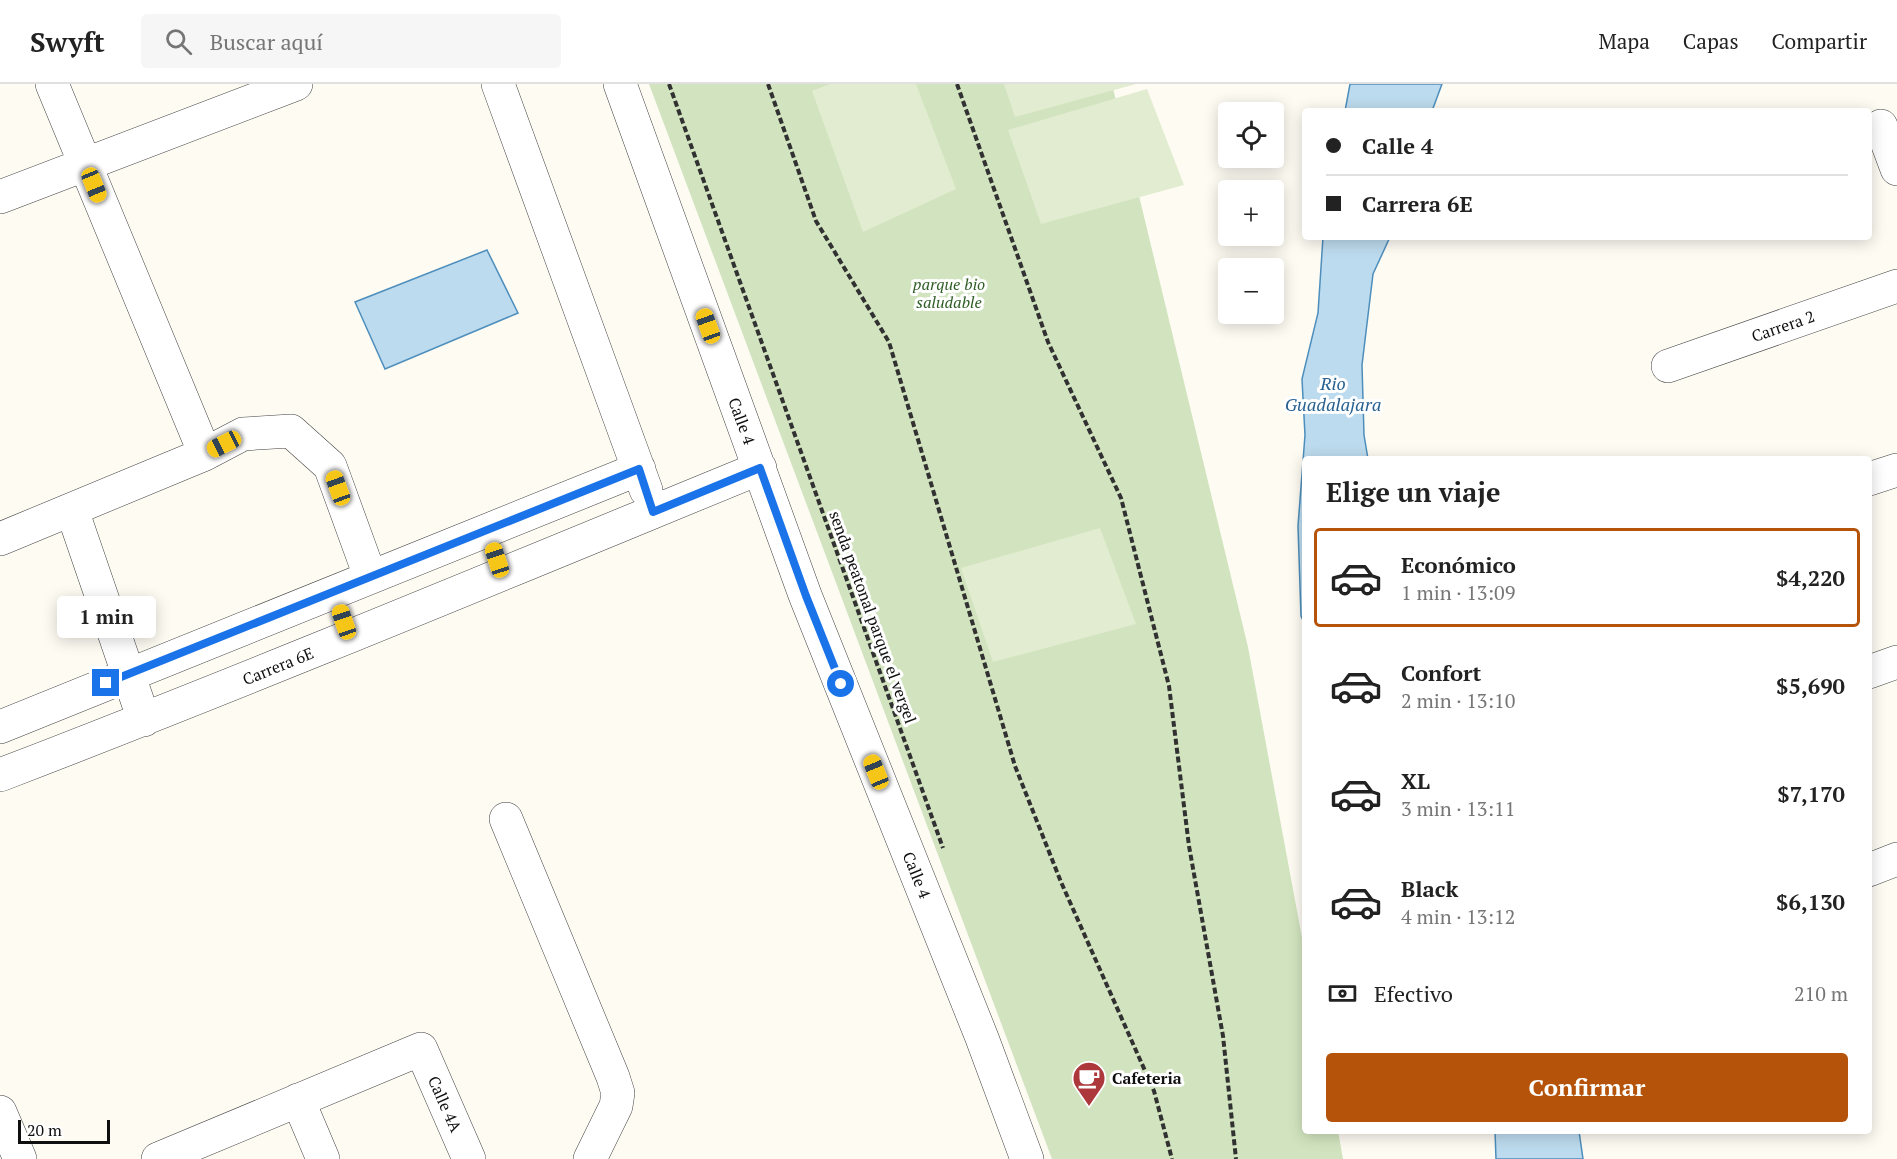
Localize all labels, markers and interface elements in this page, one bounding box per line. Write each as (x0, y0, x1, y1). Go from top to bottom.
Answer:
search box (141, 14, 561, 68)
text: Swyft (30, 23, 105, 60)
icon: search (162, 25, 195, 58)
text: Buscar aquí (210, 27, 323, 56)
text: Mapa (1598, 27, 1650, 55)
text: Capas (1683, 27, 1739, 55)
text: Compartir (1772, 27, 1867, 55)
map controls (1218, 102, 1284, 324)
button: locate (1218, 102, 1284, 168)
text: Calle 4 (1362, 131, 1433, 160)
car (79, 165, 109, 205)
button: + (1218, 180, 1284, 246)
text: Carrera 6E (1362, 189, 1473, 218)
button: − (1218, 258, 1284, 324)
park label: parque bio saludable (913, 273, 985, 313)
street label: Carrera 2 (1749, 305, 1817, 347)
car (693, 306, 723, 346)
water label: Rio Guadalajara (1285, 371, 1381, 416)
street label: Calle 4 (723, 394, 761, 448)
car (204, 428, 244, 460)
car (323, 468, 353, 508)
text: Elige un viaje (1326, 474, 1500, 510)
street label: senda peatonal parque el vergel (824, 508, 922, 727)
car (483, 540, 511, 580)
text: Económico (1401, 550, 1516, 579)
icon: car (1329, 551, 1383, 605)
text: $4,220 (1776, 563, 1845, 592)
text: 1 min · 13:09 (1401, 579, 1515, 606)
callout: 1 min (57, 596, 156, 638)
car (330, 602, 358, 642)
text: 1 min (79, 603, 134, 630)
street label: Carrera 6E (239, 642, 317, 690)
text: Confort (1401, 658, 1481, 687)
icon: car (1329, 659, 1383, 713)
route end (92, 669, 119, 696)
route start (827, 670, 854, 697)
text: $5,690 (1776, 671, 1845, 700)
text: 2 min · 13:10 (1401, 687, 1515, 714)
car (861, 752, 891, 792)
text: XL (1401, 766, 1430, 795)
icon: car (1329, 767, 1383, 821)
text: $7,170 (1777, 779, 1845, 808)
text: 3 min · 13:11 (1401, 795, 1515, 822)
street label: Calle 4 (898, 848, 936, 902)
text: Black (1401, 874, 1458, 903)
icon: car (1329, 875, 1383, 929)
text: $6,130 (1776, 887, 1845, 916)
text: 4 min · 13:12 (1401, 903, 1515, 930)
icon: cash (1326, 977, 1359, 1010)
text: Efectivo (1374, 979, 1453, 1008)
text: 210 m (1794, 980, 1848, 1007)
button: Confirmar (1326, 1053, 1848, 1122)
cafe icon: Cafeteria (1071, 1060, 1107, 1107)
place label: Cafeteria (1112, 1067, 1182, 1089)
street label: Calle 4A (423, 1072, 467, 1136)
scale bar (18, 1117, 110, 1144)
text: 20 m (27, 1119, 62, 1141)

